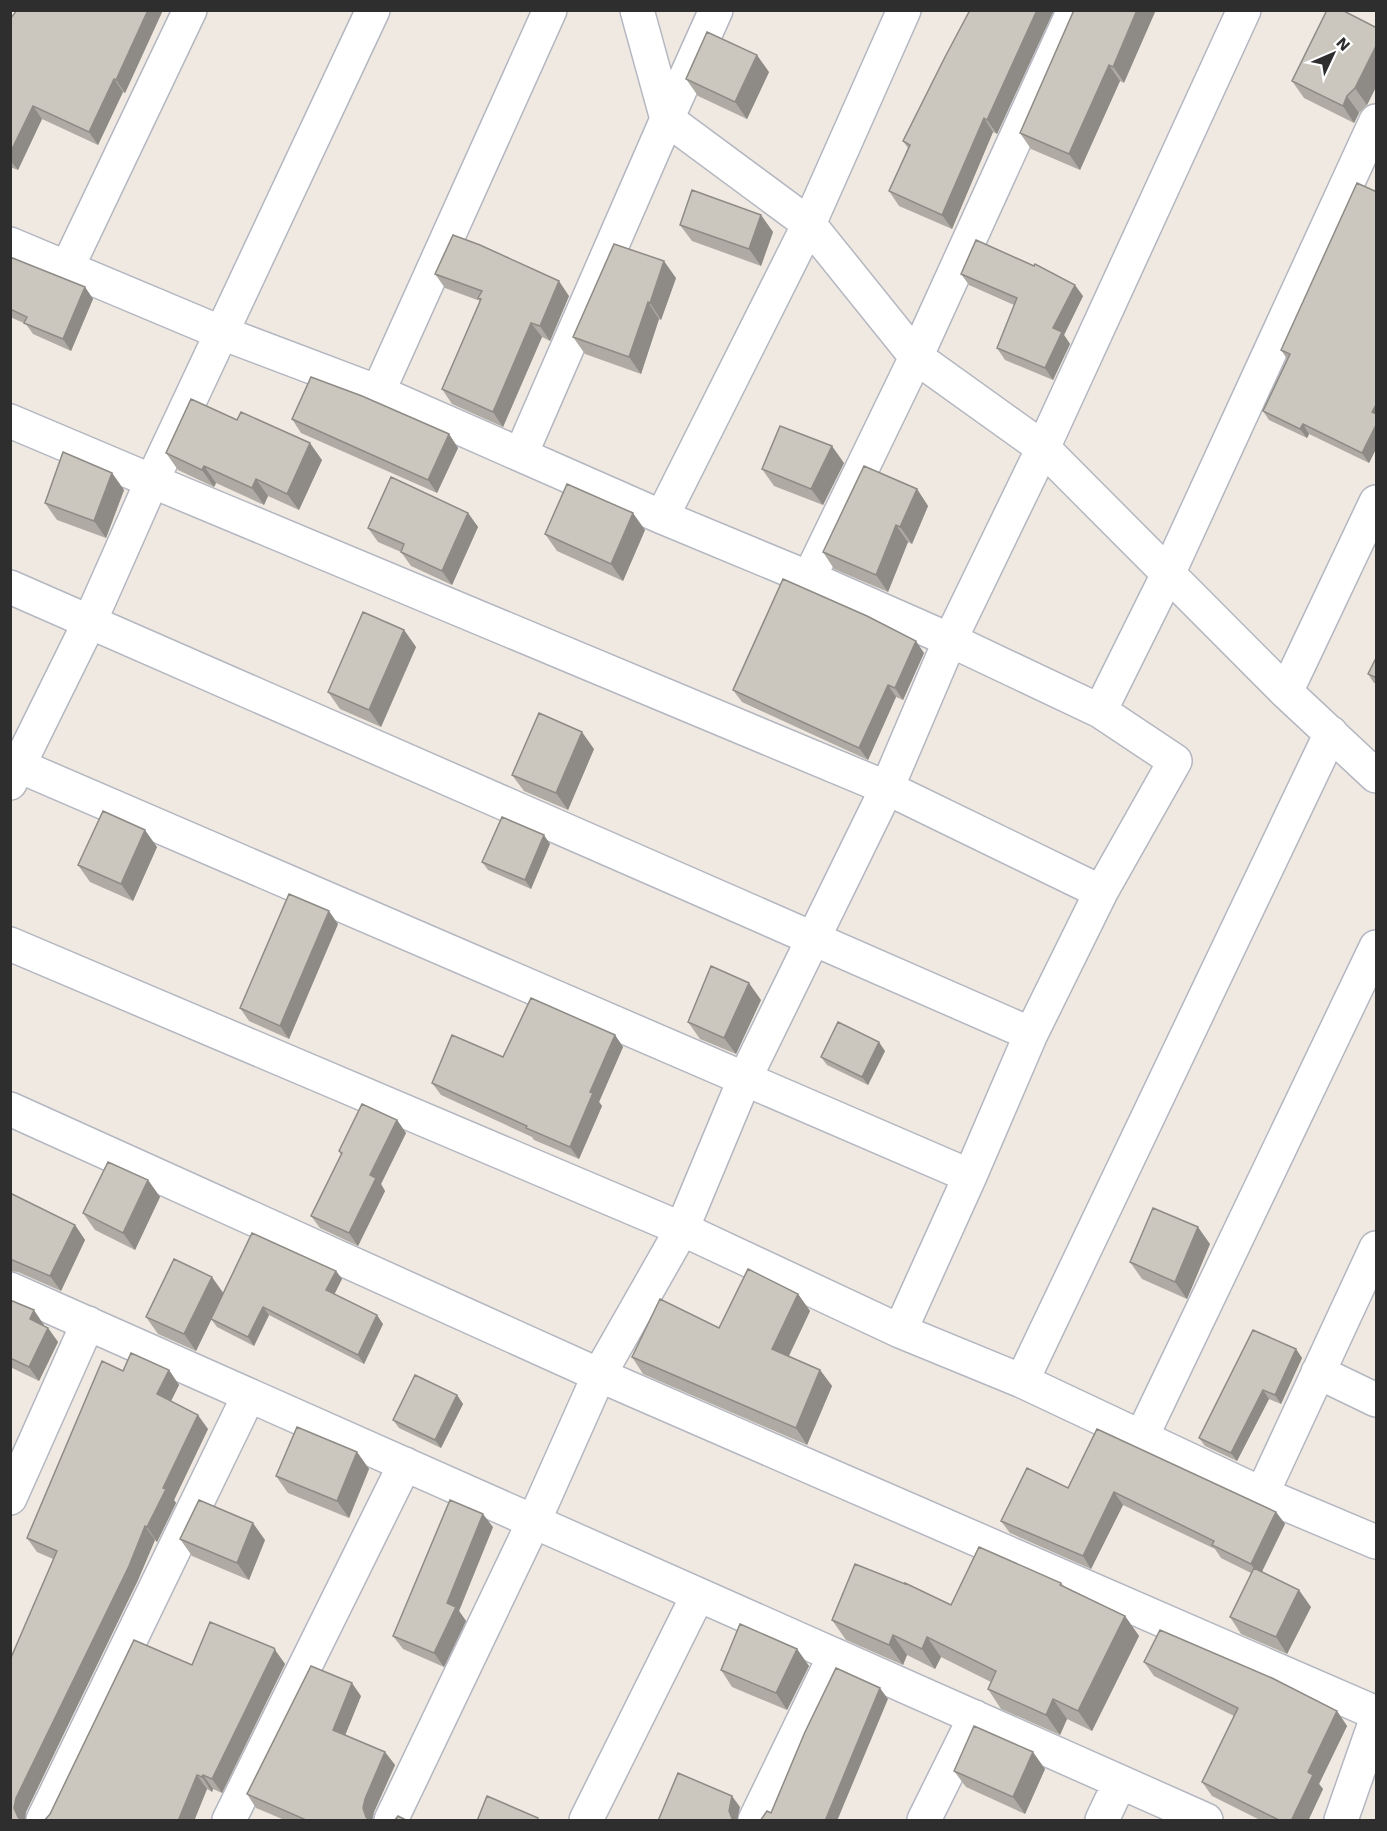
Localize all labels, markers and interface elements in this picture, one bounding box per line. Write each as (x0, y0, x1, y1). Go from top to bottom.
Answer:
north arrow (1303, 24, 1363, 84)
text: N (1332, 33, 1354, 55)

